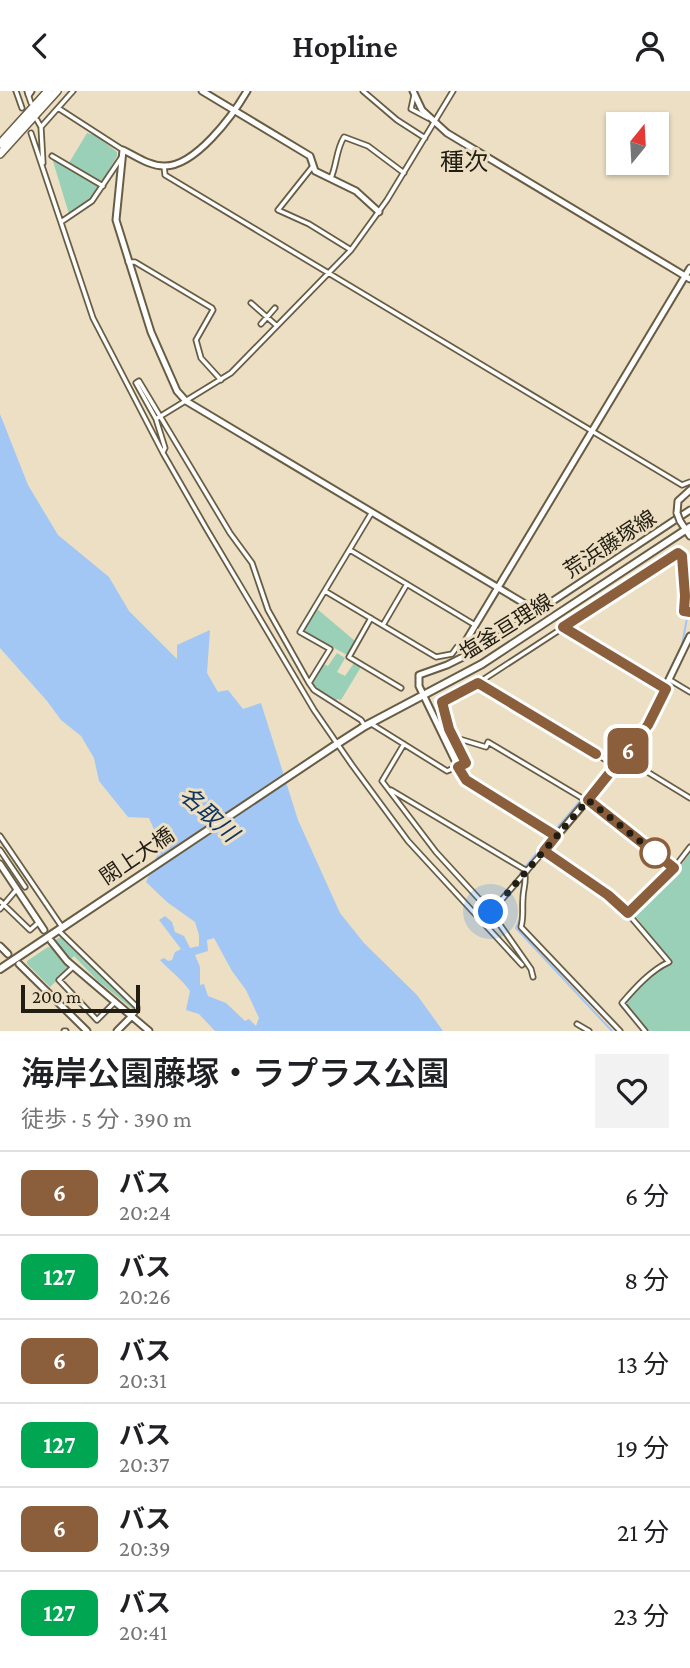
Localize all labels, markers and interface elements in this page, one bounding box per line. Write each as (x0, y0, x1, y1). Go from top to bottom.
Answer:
icon: back (21, 27, 59, 65)
icon: person (631, 27, 669, 65)
text: Hopline (292, 28, 398, 64)
north arrow (606, 112, 668, 175)
map controls (606, 112, 669, 175)
district label: 種次 (440, 148, 488, 175)
street label: 荒浜藤塚線 (559, 505, 661, 583)
street label: 塩釜亘理線 (455, 589, 557, 665)
line badge: 6 (605, 728, 651, 774)
text: 6 (621, 737, 635, 764)
water label: 名取川 (175, 781, 246, 849)
street label: 閖上大橋 (95, 823, 179, 889)
unlabelled marker (640, 838, 670, 868)
your location (473, 894, 508, 929)
scale bar (21, 982, 140, 1014)
text: 200 m (32, 986, 81, 1007)
button: heart (595, 1054, 669, 1128)
text: 海岸公園藤塚・ラプラス公園 (21, 1055, 449, 1092)
text: 徒歩 · 5 分 · 390 m (21, 1106, 192, 1132)
text: バス (119, 1169, 171, 1198)
text: 6 (53, 1179, 66, 1206)
text: 6 分 (625, 1182, 669, 1211)
text: 20:24 (119, 1199, 171, 1225)
text: バス (119, 1253, 171, 1282)
text: 127 (43, 1263, 76, 1290)
text: 8 分 (624, 1266, 669, 1295)
text: 20:26 (119, 1283, 171, 1309)
text: バス (119, 1337, 171, 1366)
text: 6 (53, 1347, 66, 1374)
text: 13 分 (617, 1350, 669, 1379)
text: 20:31 (119, 1367, 167, 1393)
text: バス (119, 1421, 171, 1450)
text: 127 (43, 1431, 76, 1458)
text: 19 分 (616, 1434, 669, 1463)
text: 20:37 (119, 1451, 170, 1477)
text: バス (119, 1505, 171, 1534)
text: 6 (53, 1515, 66, 1542)
text: 21 分 (617, 1518, 669, 1547)
text: 20:39 (119, 1535, 171, 1561)
text: バス (119, 1589, 171, 1618)
text: 127 (43, 1599, 76, 1626)
text: 23 分 (613, 1602, 669, 1631)
text: 20:41 (119, 1619, 168, 1645)

